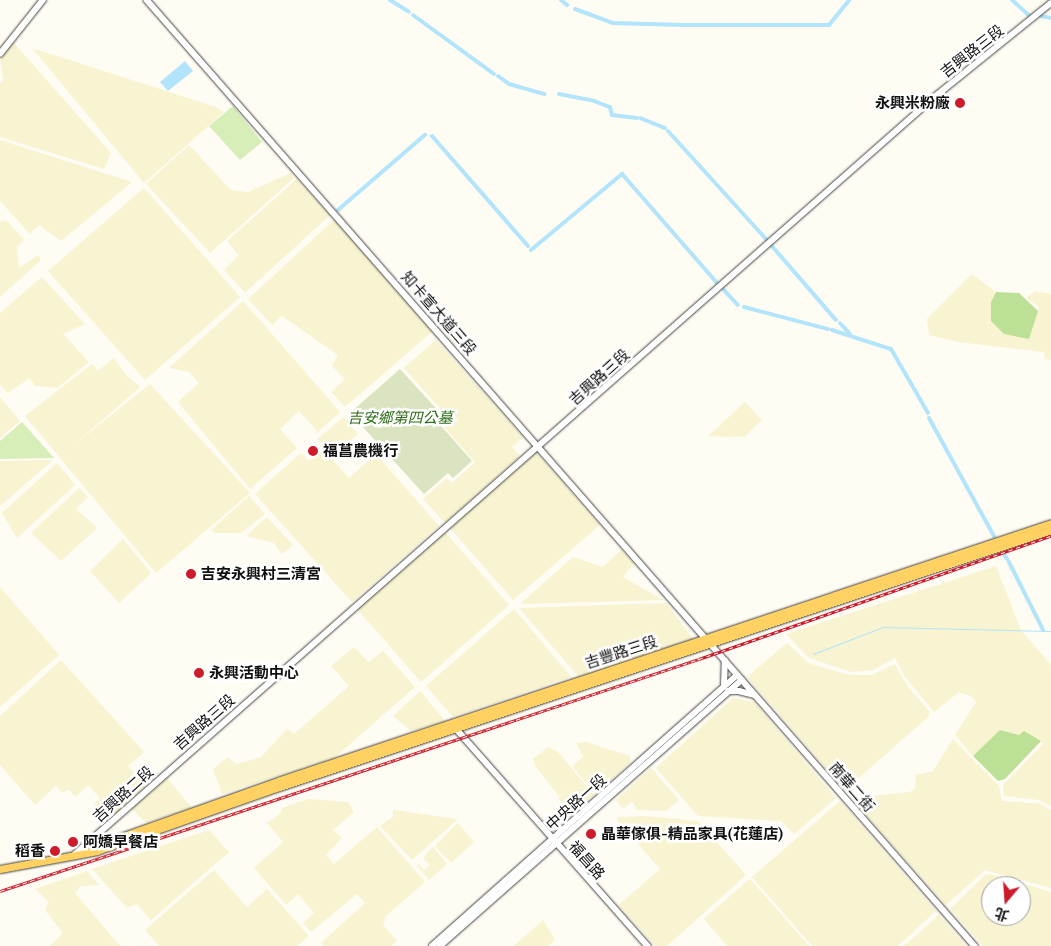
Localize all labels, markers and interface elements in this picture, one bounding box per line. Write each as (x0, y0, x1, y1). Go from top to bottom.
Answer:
street label: 吉興路三段 (937, 21, 1007, 81)
place label: 永興米粉廠 (875, 94, 950, 112)
marker: 永興米粉廠 (954, 97, 966, 109)
street label: 知卡宣大道三段 (398, 267, 480, 359)
street label: 吉興路三段 (565, 345, 633, 409)
park label: 吉安鄉第四公墓 (348, 409, 452, 427)
place label: 福菖農機行 (323, 442, 398, 460)
marker: 福菖農機行 (307, 445, 319, 457)
place label: 吉安永興村三清宮 (201, 565, 321, 583)
marker: 吉安永興村三清宮 (185, 568, 197, 580)
street label: 吉豐路三段 (583, 632, 659, 672)
place label: 永興活動中心 (209, 664, 299, 682)
marker: 永興活動中心 (193, 667, 205, 679)
street label: 吉興路三段 (170, 691, 238, 753)
street label: 南華二街 (826, 758, 878, 816)
street label: 吉興路二段 (89, 762, 157, 826)
street label: 中央路一段 (542, 770, 610, 834)
place label: 晶華傢俱-精品家具(花蓮店) (601, 825, 783, 843)
marker: 晶華傢俱-精品家具(花蓮店) (585, 828, 597, 840)
place label: 阿嬌早餐店 (83, 833, 158, 851)
marker: 阿嬌早餐店 (67, 836, 79, 848)
street label: 福昌路 (565, 837, 609, 883)
place label: 稻香 (15, 842, 45, 860)
marker: 稻香 (49, 845, 61, 857)
north arrow (981, 876, 1031, 926)
text: 北 (992, 904, 1011, 925)

